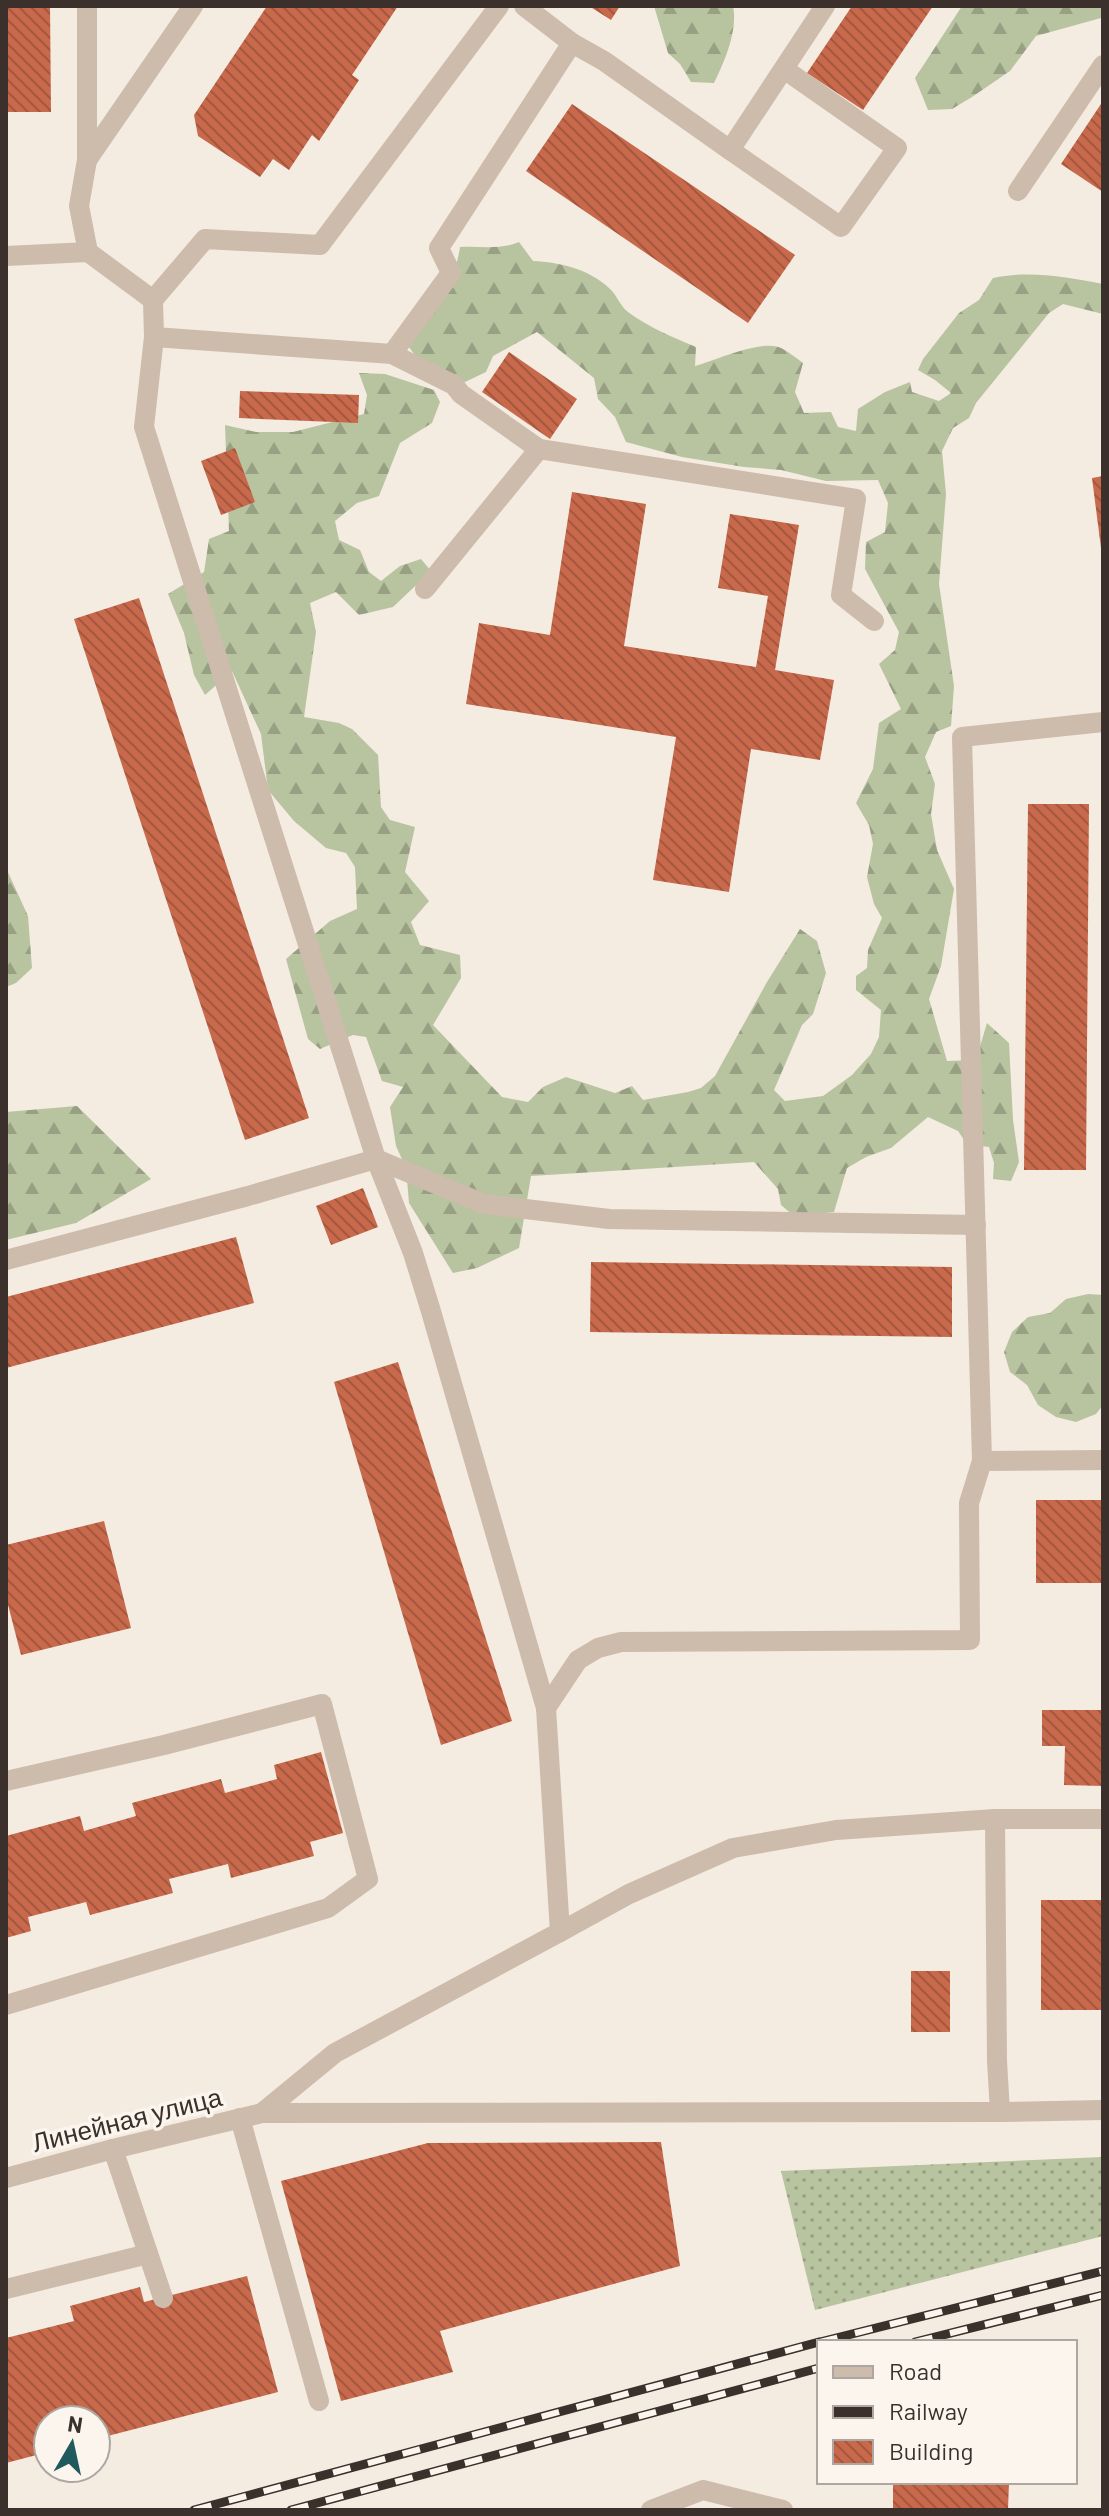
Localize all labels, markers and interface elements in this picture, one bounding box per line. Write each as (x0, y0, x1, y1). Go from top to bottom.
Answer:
street label: Линейная улица (29, 2080, 225, 2157)
legend (817, 2340, 1077, 2484)
text: Road (889, 2356, 942, 2385)
text: Railway (889, 2396, 968, 2425)
north arrow (32, 2404, 112, 2484)
text: N (66, 2409, 85, 2437)
text: Building (889, 2436, 973, 2465)

